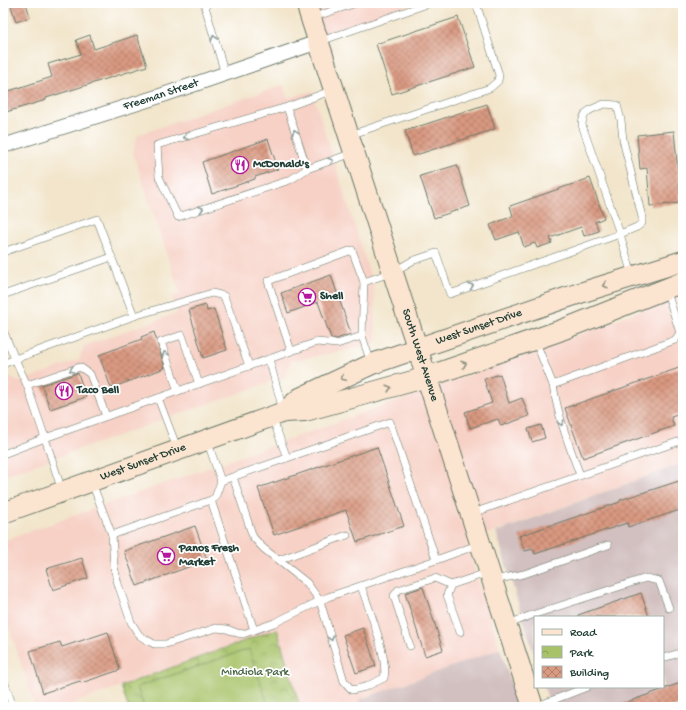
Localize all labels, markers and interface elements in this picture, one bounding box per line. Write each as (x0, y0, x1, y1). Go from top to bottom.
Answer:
one-way arrow (210, 35, 219, 42)
street label: Freeman Street (121, 76, 202, 114)
one-way arrow (291, 128, 299, 135)
one-way arrow (183, 132, 190, 141)
restaurant icon: McDonald's (230, 155, 250, 175)
one-way arrow (327, 157, 334, 165)
place label: McDonald's (253, 158, 310, 172)
one-way arrow (197, 206, 204, 214)
one-way arrow (602, 280, 609, 289)
one-way arrow (468, 283, 475, 291)
supermarket icon: Shell (297, 287, 317, 307)
place label: Shell (320, 290, 344, 304)
street label: West Sunset Drive (434, 306, 525, 349)
street label: South West Avenue (398, 307, 441, 404)
one-way arrow (161, 351, 170, 358)
one-way arrow (461, 360, 468, 369)
one-way arrow (68, 365, 75, 373)
one-way arrow (340, 373, 347, 381)
restaurant icon: Taco Bell (54, 381, 74, 401)
place label: Taco Bell (76, 384, 119, 398)
one-way arrow (386, 384, 392, 392)
one-way arrow (557, 419, 565, 426)
street label: West Sunset Drive (98, 441, 189, 484)
place label: Panos Fresh Market (178, 542, 239, 570)
supermarket icon: Panos Fresh Market (156, 546, 176, 566)
legend (534, 616, 664, 688)
text: Road (570, 627, 597, 641)
one-way arrow (326, 634, 335, 641)
text: Park (569, 647, 595, 661)
park label: Mindiola Park (221, 666, 290, 680)
text: Building (569, 667, 609, 681)

